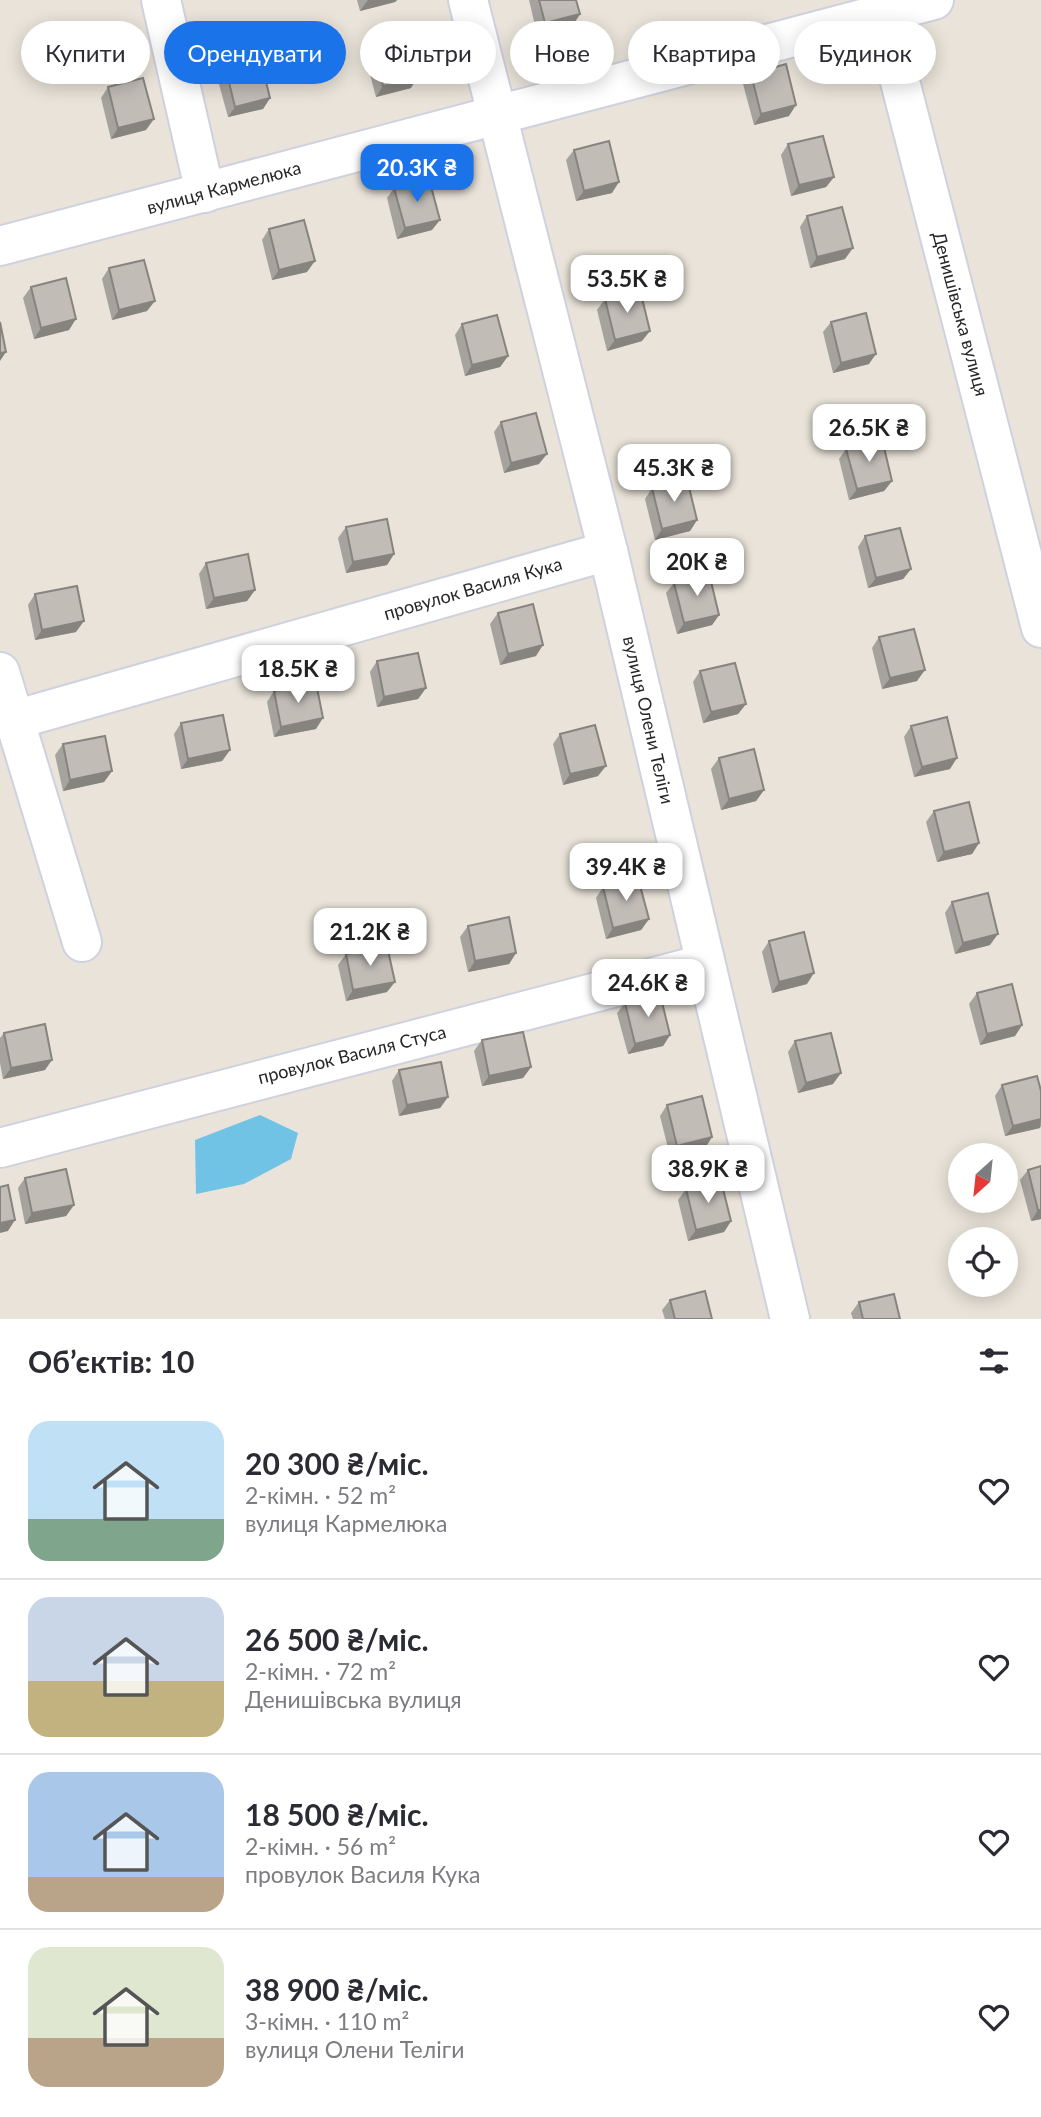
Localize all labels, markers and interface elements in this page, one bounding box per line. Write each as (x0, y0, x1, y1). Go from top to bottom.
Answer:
chip: Купити (21, 21, 150, 84)
chip: Орендувати (164, 21, 346, 84)
chip: Фільтри (360, 21, 496, 84)
chip: Нове (510, 21, 614, 84)
chip: Квартира (628, 21, 780, 84)
chip: Будинок (794, 21, 936, 84)
pin: 20.3K ₴ (352, 144, 482, 204)
text: 20.3K ₴ (377, 153, 457, 181)
street label: вулиця Кармелюка (144, 156, 303, 218)
street label: Денишівська вулиця (928, 229, 994, 398)
pin: 53.5K ₴ (562, 256, 692, 315)
text: 53.5K ₴ (587, 264, 667, 292)
pin: 26.5K ₴ (804, 405, 934, 464)
text: 26.5K ₴ (829, 413, 909, 441)
pin: 45.3K ₴ (609, 444, 739, 504)
text: 45.3K ₴ (634, 453, 714, 481)
pin: 20K ₴ (648, 538, 746, 598)
text: 20K ₴ (666, 547, 728, 575)
street label: провулок Василя Кука (381, 552, 564, 624)
street label: вулиця Олени Теліги (619, 634, 679, 806)
pin: 18.5K ₴ (233, 646, 363, 705)
text: 18.5K ₴ (258, 654, 338, 682)
pin: 39.4K ₴ (561, 844, 691, 903)
text: 39.4K ₴ (586, 852, 666, 880)
pin: 21.2K ₴ (305, 908, 435, 968)
text: 21.2K ₴ (330, 917, 410, 945)
pin: 24.6K ₴ (583, 960, 713, 1019)
text: 24.6K ₴ (608, 968, 688, 996)
street label: провулок Василя Стуса (255, 1020, 448, 1088)
north arrow (948, 1143, 1018, 1213)
map controls (948, 1143, 1018, 1297)
pin: 38.9K ₴ (643, 1146, 773, 1205)
text: 38.9K ₴ (668, 1154, 748, 1182)
button: locate (948, 1227, 1018, 1297)
icon: filters (975, 1342, 1013, 1380)
text: Об’єктів: 10 (28, 1343, 194, 1379)
text: 20 300 ₴/міс. (245, 1445, 429, 1481)
icon: home (84, 1449, 168, 1533)
icon: heart (975, 1472, 1013, 1510)
text: 2-кімн. · 52 m² (245, 1481, 396, 1509)
text: вулиця Кармелюка (245, 1509, 447, 1537)
text: 26 500 ₴/міс. (245, 1621, 429, 1657)
icon: home (84, 1625, 168, 1709)
icon: heart (975, 1648, 1013, 1686)
text: 2-кімн. · 72 m² (245, 1657, 396, 1685)
text: Денишівська вулиця (245, 1685, 462, 1713)
text: 18 500 ₴/міс. (245, 1796, 429, 1832)
icon: home (84, 1800, 168, 1884)
icon: heart (975, 1823, 1013, 1861)
text: 2-кімн. · 56 m² (245, 1832, 396, 1860)
text: провулок Василя Кука (245, 1860, 481, 1888)
text: 38 900 ₴/міс. (245, 1971, 429, 2007)
icon: home (84, 1975, 168, 2059)
icon: heart (975, 1998, 1013, 2036)
text: 3-кімн. · 110 m² (245, 2007, 409, 2035)
text: вулиця Олени Теліги (245, 2035, 464, 2063)

